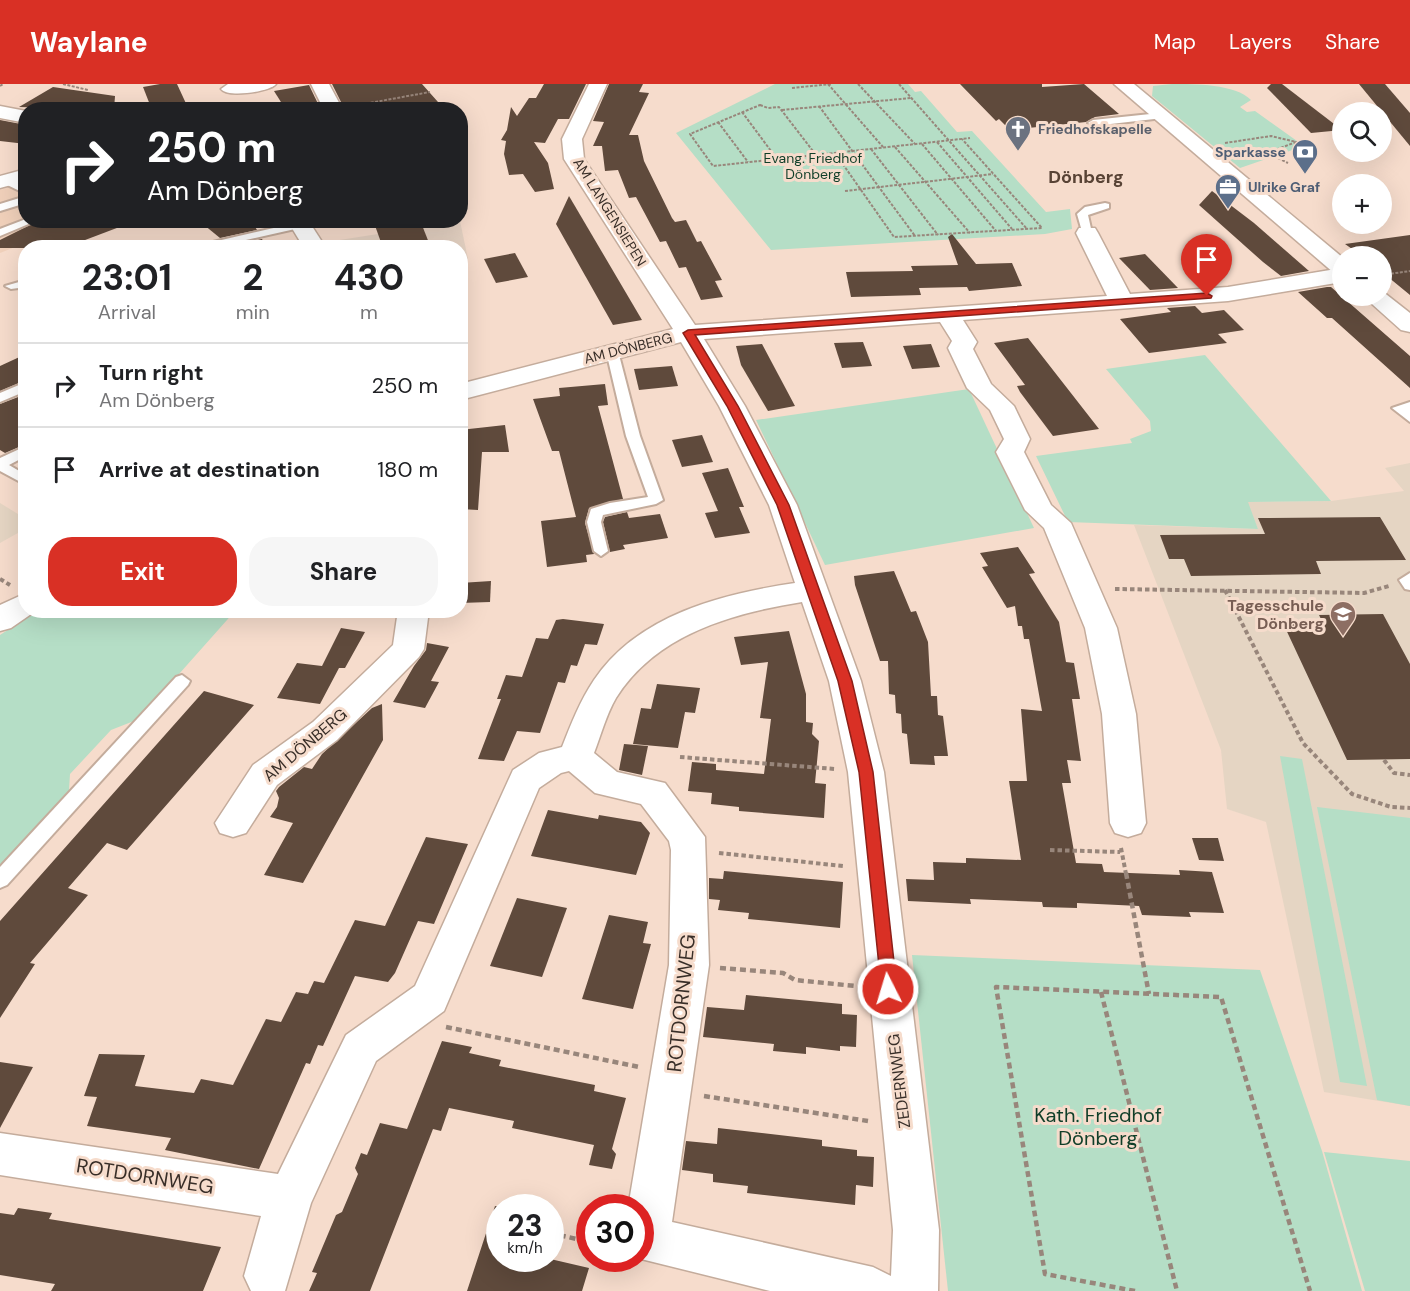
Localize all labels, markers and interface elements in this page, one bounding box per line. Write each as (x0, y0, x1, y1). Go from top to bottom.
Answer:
text: Waylane (30, 24, 148, 61)
text: Map (1154, 28, 1196, 56)
text: Layers (1229, 28, 1292, 56)
text: Share (1325, 28, 1380, 56)
map controls (1332, 102, 1392, 306)
button: search (1332, 102, 1392, 162)
church icon: Friedhofskapelle (1003, 114, 1033, 152)
text: 250 m (147, 120, 276, 175)
place label: Friedhofskapelle (1038, 120, 1152, 138)
icon: right (48, 126, 126, 204)
bank icon: Sparkasse (1290, 137, 1320, 175)
place label: Sparkasse (1215, 143, 1286, 161)
park label: Evang. Friedhof Dönberg (764, 149, 863, 183)
street label: AM LANGENSIEPEN (569, 154, 651, 270)
district label: Dönberg (1048, 165, 1124, 189)
office icon: Ulrike Graf (1213, 172, 1243, 210)
text: Am Dönberg (147, 173, 303, 208)
button: + (1332, 174, 1392, 234)
place label: Ulrike Graf (1248, 178, 1320, 196)
pin (1181, 234, 1232, 296)
icon: arrive (1190, 243, 1223, 276)
button: − (1332, 246, 1392, 306)
text: 23:01 (82, 254, 172, 301)
text: 2 (242, 254, 263, 301)
text: 430 (334, 254, 404, 301)
text: Arrival (98, 299, 156, 325)
text: min (236, 299, 270, 325)
text: m (360, 299, 378, 325)
street label: AM DÖNBERG (582, 328, 674, 368)
text: Turn right (99, 358, 204, 387)
icon: right (48, 369, 81, 402)
text: 250 m (371, 371, 438, 400)
text: Am Dönberg (99, 387, 215, 413)
icon: arrive (48, 453, 81, 486)
text: Arrive at destination (99, 455, 320, 484)
text: 180 m (377, 455, 438, 484)
button: Exit (48, 537, 237, 606)
button: Share (249, 537, 438, 606)
place label: Tagesschule Dönberg (1227, 595, 1324, 634)
school or university icon: Tagesschule Dönberg (1328, 599, 1358, 637)
street label: AM DÖNBERG (259, 704, 351, 786)
street label: ROTDORNWEG (661, 933, 701, 1073)
position arrow (856, 957, 920, 1021)
street label: ZEDERNWEG (883, 1033, 915, 1129)
park label: Kath. Friedhof Dönberg (1034, 1102, 1162, 1151)
street label: ROTDORNWEG (75, 1152, 215, 1200)
speed limit sign: 30 (576, 1194, 654, 1272)
text: 23 (507, 1206, 543, 1245)
text: km/h (507, 1238, 543, 1258)

